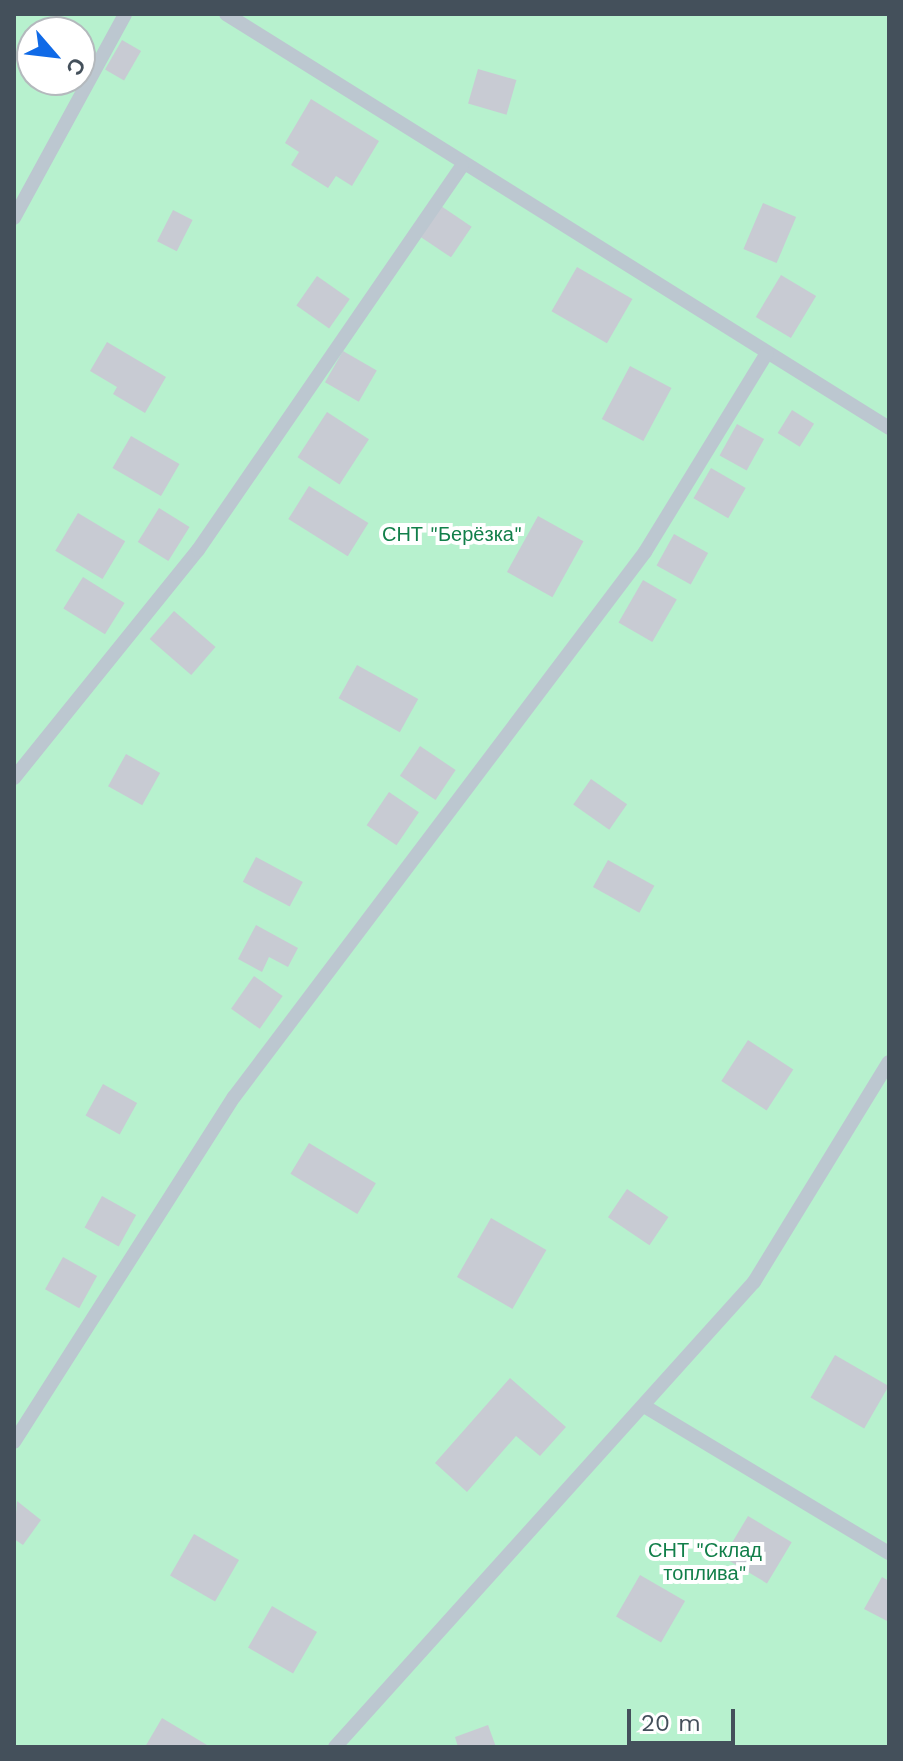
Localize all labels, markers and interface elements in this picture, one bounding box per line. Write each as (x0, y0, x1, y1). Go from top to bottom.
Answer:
north arrow (16, 16, 96, 96)
text: С (61, 54, 91, 79)
park label: СНТ "Берёзка" (382, 522, 522, 546)
park label: СНТ "Склад топлива" (648, 1539, 762, 1586)
scale bar (631, 1693, 739, 1743)
text: 20 m (641, 1709, 701, 1737)

